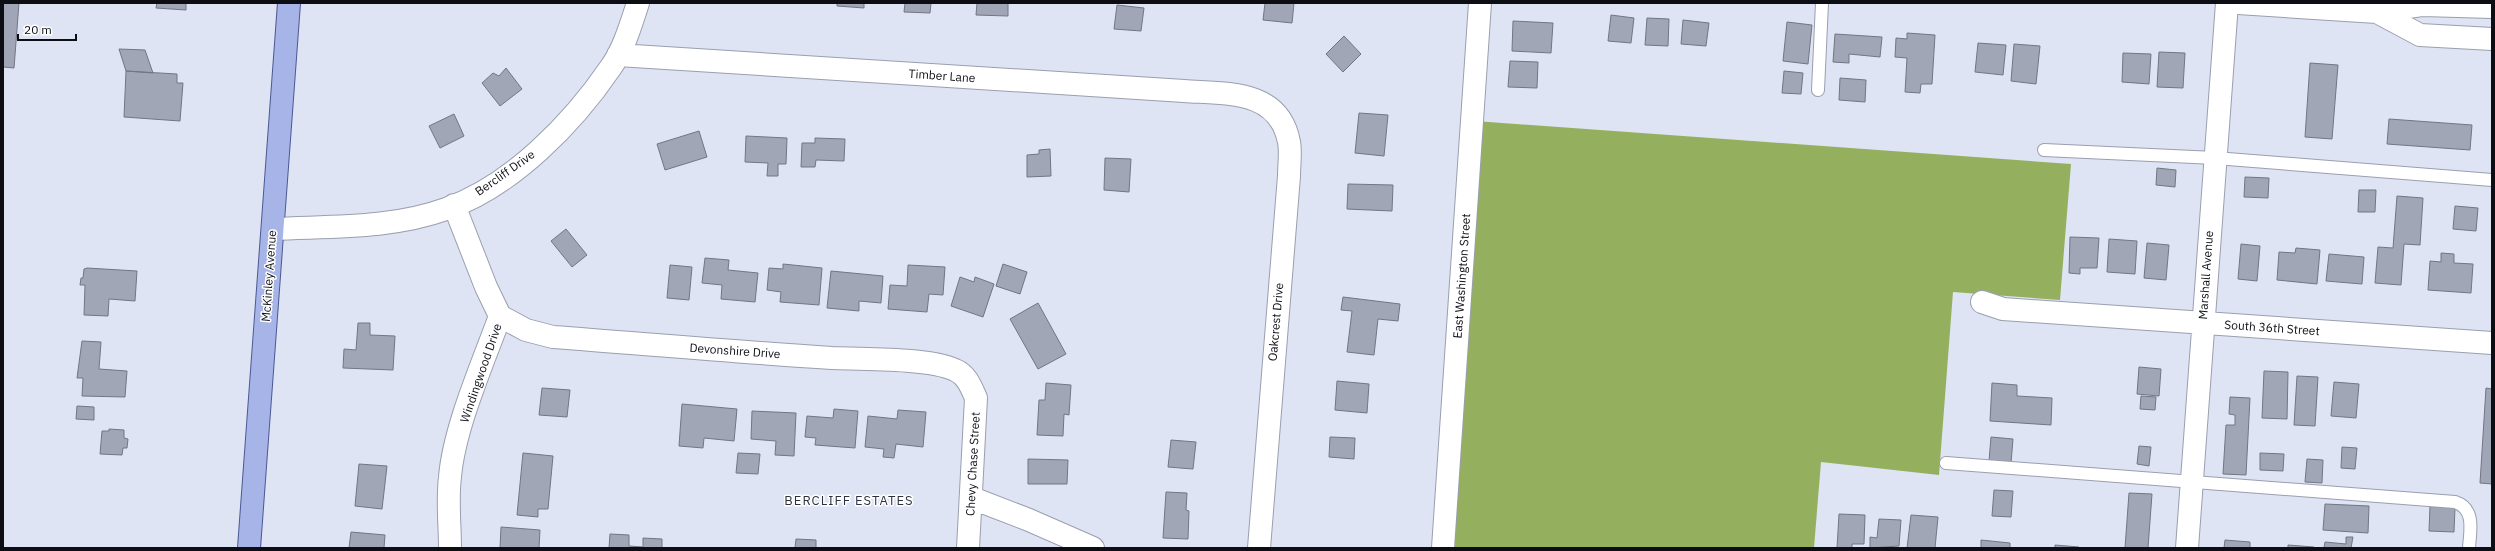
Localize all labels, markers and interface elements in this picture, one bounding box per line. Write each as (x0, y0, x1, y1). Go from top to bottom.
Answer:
scale bar (18, 16, 76, 42)
text: 20 m (24, 22, 52, 37)
street label: Timber Lane (908, 66, 976, 85)
street label: Bercliff Drive (472, 146, 538, 199)
street label: East Washington Street (1450, 213, 1473, 339)
street label: McKinley Avenue (258, 229, 279, 322)
street label: Marshall Avenue (2195, 230, 2216, 320)
street label: Oakcrest Drive (1265, 282, 1286, 362)
street label: South 36th Street (2224, 317, 2320, 338)
street label: Windingwood Drive (457, 321, 505, 424)
street label: Devonshire Drive (689, 340, 781, 361)
street label: Chevy Chase Street (962, 411, 983, 516)
district label: BERCLIFF ESTATES (784, 492, 914, 509)

